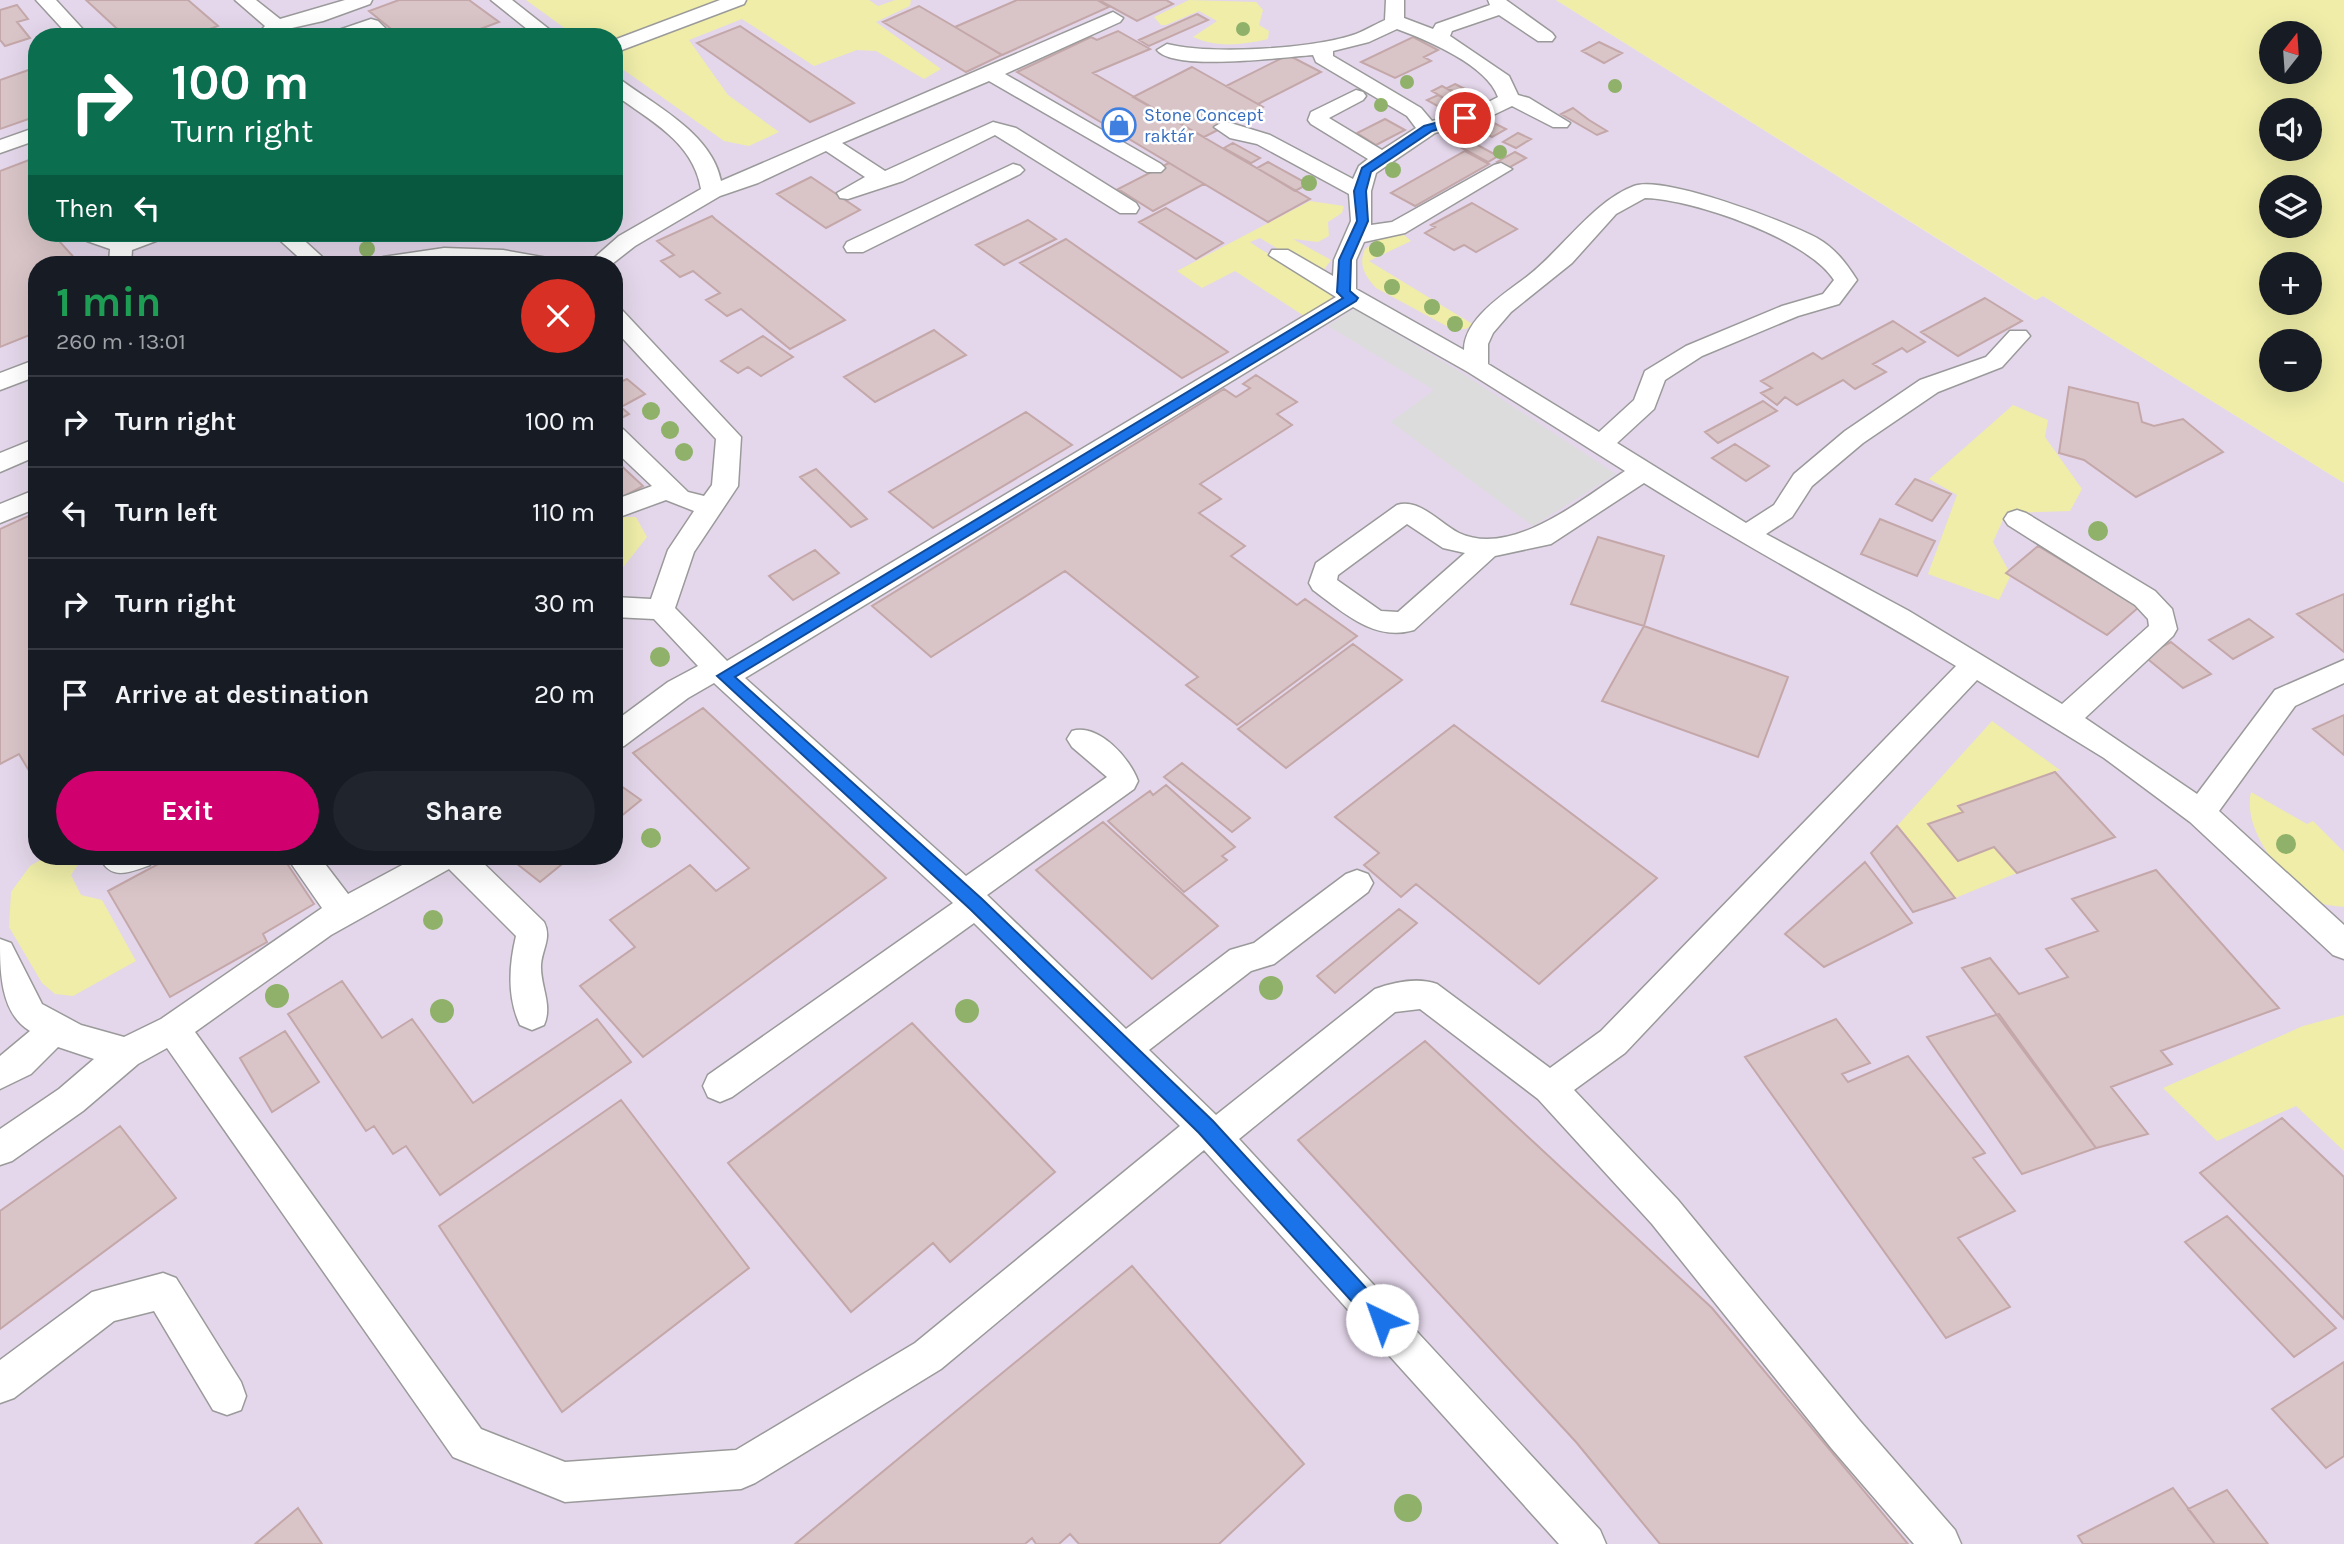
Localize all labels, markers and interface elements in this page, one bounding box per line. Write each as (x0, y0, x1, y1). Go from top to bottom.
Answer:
north arrow (2259, 21, 2322, 84)
map controls (2259, 21, 2322, 392)
text: 100 m (171, 54, 309, 111)
icon: right (56, 56, 147, 147)
pin (1435, 88, 1495, 148)
button: sound (2259, 98, 2322, 161)
icon: arrive (1446, 99, 1484, 137)
place label: Stone Concept raktár (1144, 104, 1264, 147)
shop icon: Stone Concept raktár (1100, 106, 1138, 144)
text: Turn right (171, 113, 313, 150)
button: layers (2259, 175, 2322, 238)
icon: left (128, 189, 166, 227)
text: Then (56, 193, 114, 224)
button: + (2259, 252, 2322, 315)
text: 1 min (56, 277, 161, 327)
button: close (521, 279, 595, 353)
text: 260 m · 13:01 (56, 328, 186, 355)
button: − (2259, 329, 2322, 392)
icon: right (56, 403, 94, 441)
text: Turn right (115, 406, 236, 437)
text: 100 m (525, 406, 595, 437)
icon: left (56, 494, 94, 532)
text: Turn left (115, 497, 217, 528)
text: 110 m (532, 497, 595, 528)
icon: right (56, 585, 94, 623)
text: Turn right (115, 588, 236, 619)
text: 30 m (534, 588, 595, 619)
icon: arrive (56, 676, 94, 714)
text: Arrive at destination (115, 679, 369, 710)
text: 20 m (534, 679, 595, 710)
button: Exit (56, 771, 319, 851)
button: Share (333, 771, 595, 851)
position arrow (1345, 1283, 1419, 1357)

